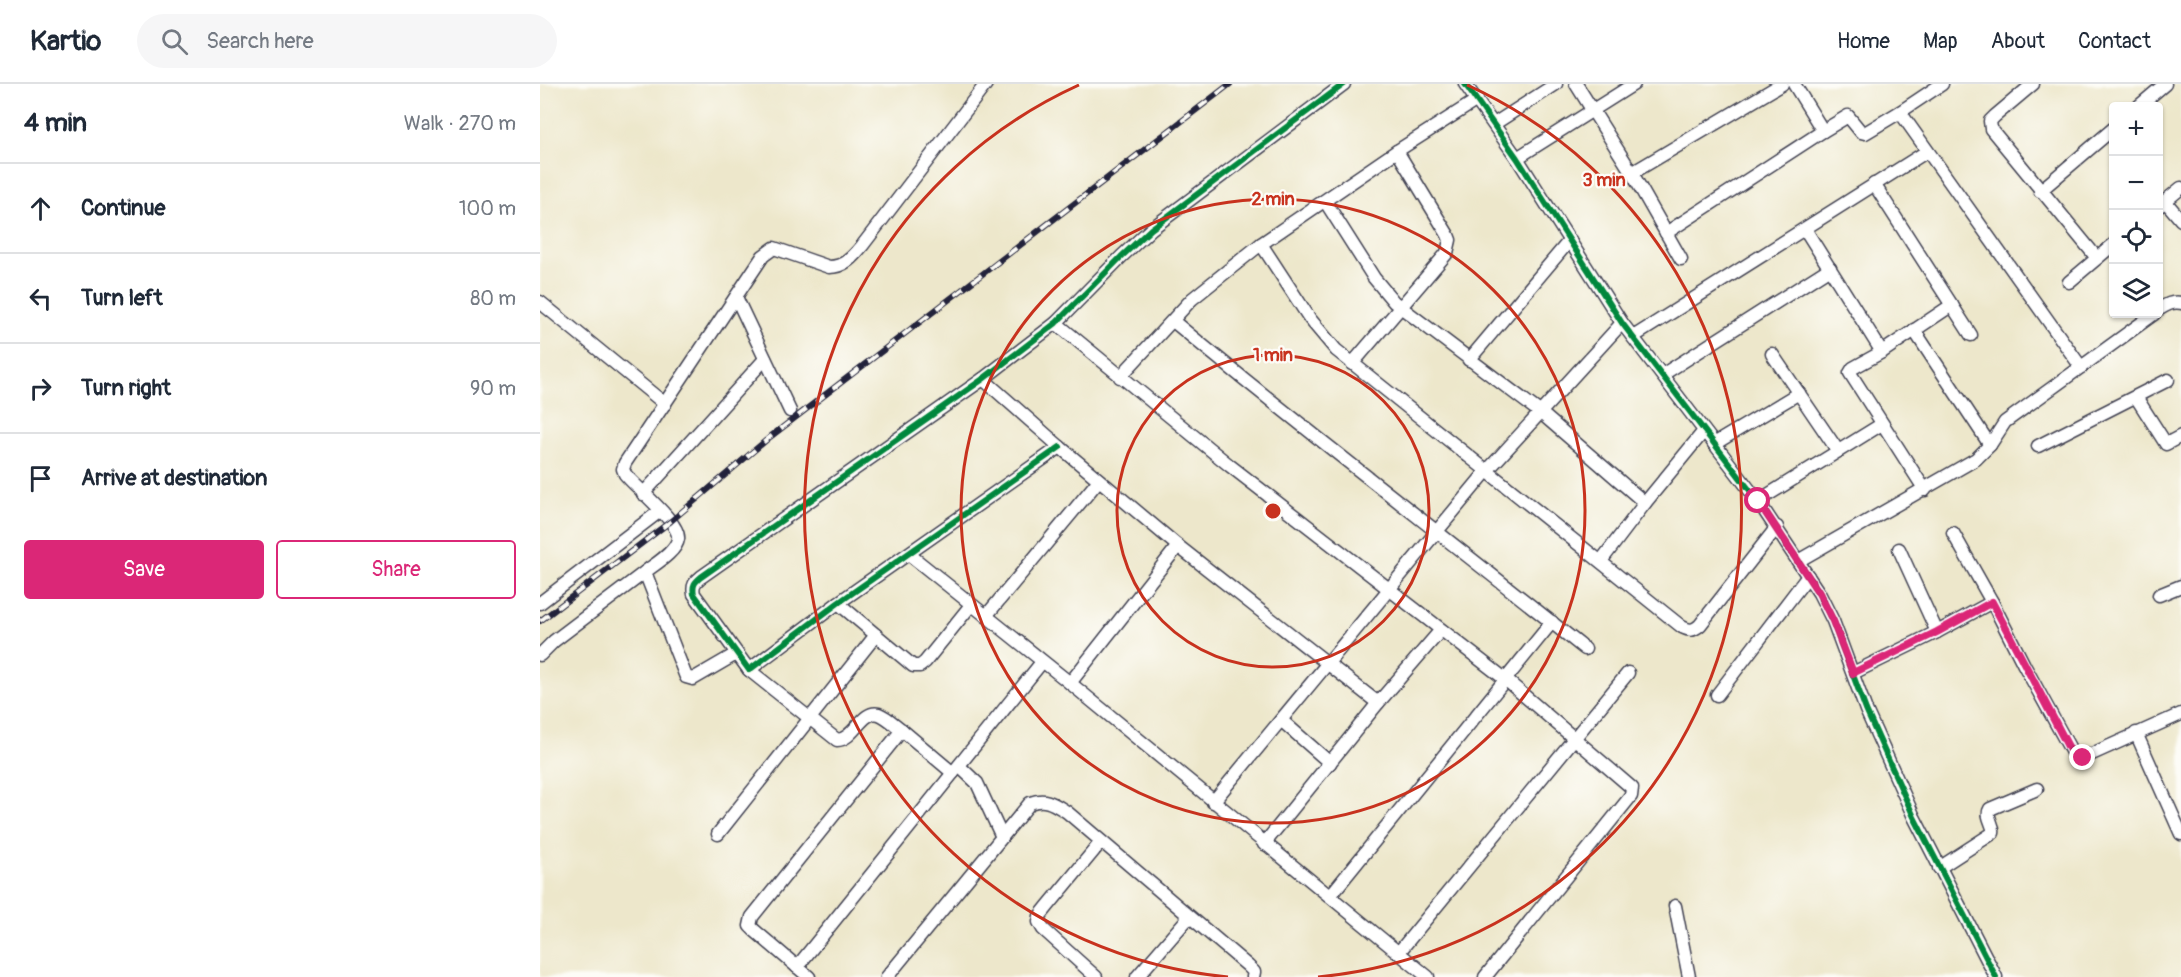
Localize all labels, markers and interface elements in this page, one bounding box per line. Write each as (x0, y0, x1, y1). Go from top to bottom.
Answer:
search box (137, 14, 557, 68)
text: Kartio (30, 24, 101, 59)
icon: search (158, 25, 191, 58)
text: Search here (206, 27, 314, 55)
text: Home (1837, 28, 1890, 55)
text: Map (1923, 28, 1958, 55)
text: About (1991, 28, 2045, 55)
text: Contact (2078, 28, 2151, 55)
map controls (2109, 102, 2163, 318)
button: + (2109, 102, 2163, 156)
text: 4 min (24, 107, 87, 139)
text: Walk · 270 m (404, 111, 516, 136)
button: − (2109, 156, 2163, 210)
text: 3 min (1582, 169, 1626, 192)
text: 2 min (1251, 188, 1295, 211)
icon: ahead (24, 192, 57, 225)
text: Continue (81, 194, 165, 222)
text: 100 m (459, 196, 516, 221)
button: locate (2109, 210, 2163, 264)
button: layers (2109, 264, 2163, 318)
icon: left (24, 282, 57, 315)
text: Turn left (81, 284, 163, 312)
text: 80 m (470, 286, 516, 311)
text: 1 min (1253, 344, 1293, 367)
icon: right (24, 372, 57, 405)
text: Turn right (81, 374, 171, 402)
text: 90 m (470, 376, 516, 401)
icon: arrive (24, 462, 57, 495)
text: Arrive at destination (81, 464, 267, 492)
route start (1744, 487, 1770, 513)
centre of rings (1263, 501, 1283, 521)
button: Save (24, 540, 264, 599)
button: Share (276, 540, 516, 599)
route end (2069, 744, 2095, 770)

